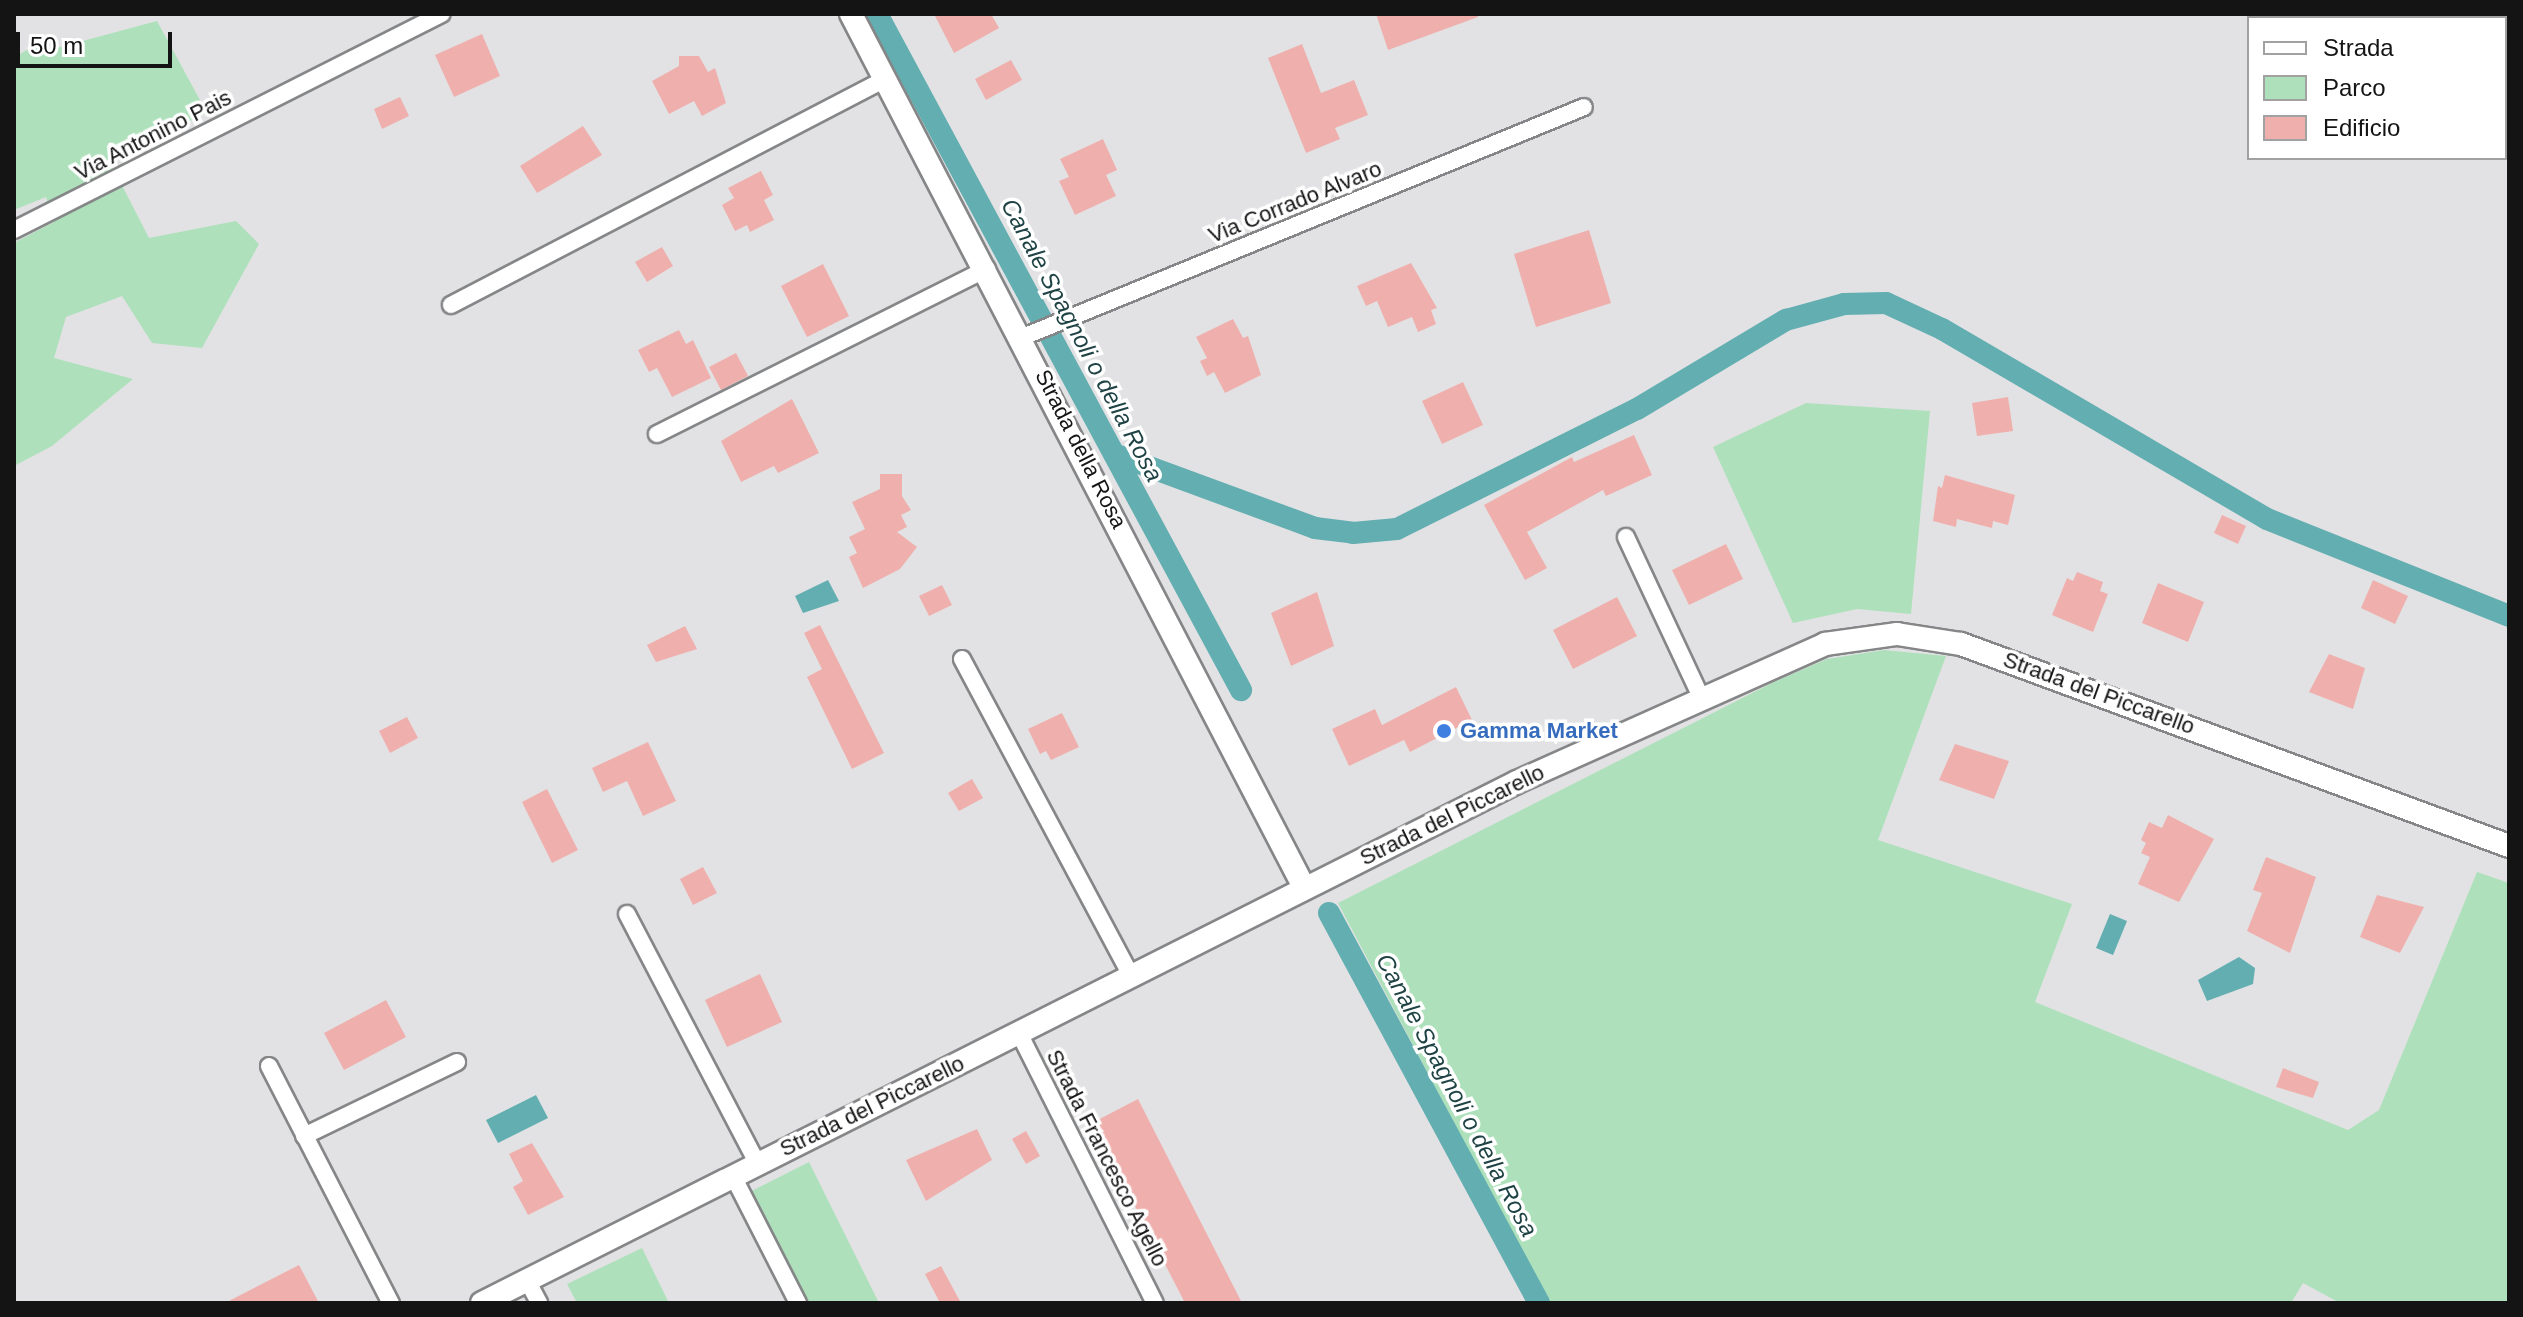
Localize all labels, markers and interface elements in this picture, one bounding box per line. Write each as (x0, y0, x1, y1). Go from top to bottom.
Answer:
scale bar (20, 16, 176, 66)
legend (2247, 16, 2507, 160)
text: 50 m (30, 32, 83, 59)
text: Strada (2323, 34, 2394, 61)
text: Parco (2323, 74, 2386, 101)
street label: Via Antonino Pais (70, 84, 236, 186)
text: Edificio (2323, 114, 2400, 141)
street label: Via Corrado Alvaro (1204, 155, 1386, 249)
water label: Canale Spagnoli o della Rosa (995, 194, 1169, 486)
street label: Strada della Rosa (1030, 365, 1132, 533)
street label: Strada del Piccarello (2000, 646, 2198, 740)
place label: Gamma Market (1460, 718, 1618, 744)
marker: Gamma Market (1435, 722, 1453, 740)
street label: Strada del Piccarello (1356, 759, 1548, 871)
water label: Canale Spagnoli o della Rosa (1370, 949, 1544, 1241)
street label: Strada Francesco Agello (1041, 1045, 1173, 1271)
street label: Strada del Piccarello (776, 1050, 968, 1162)

